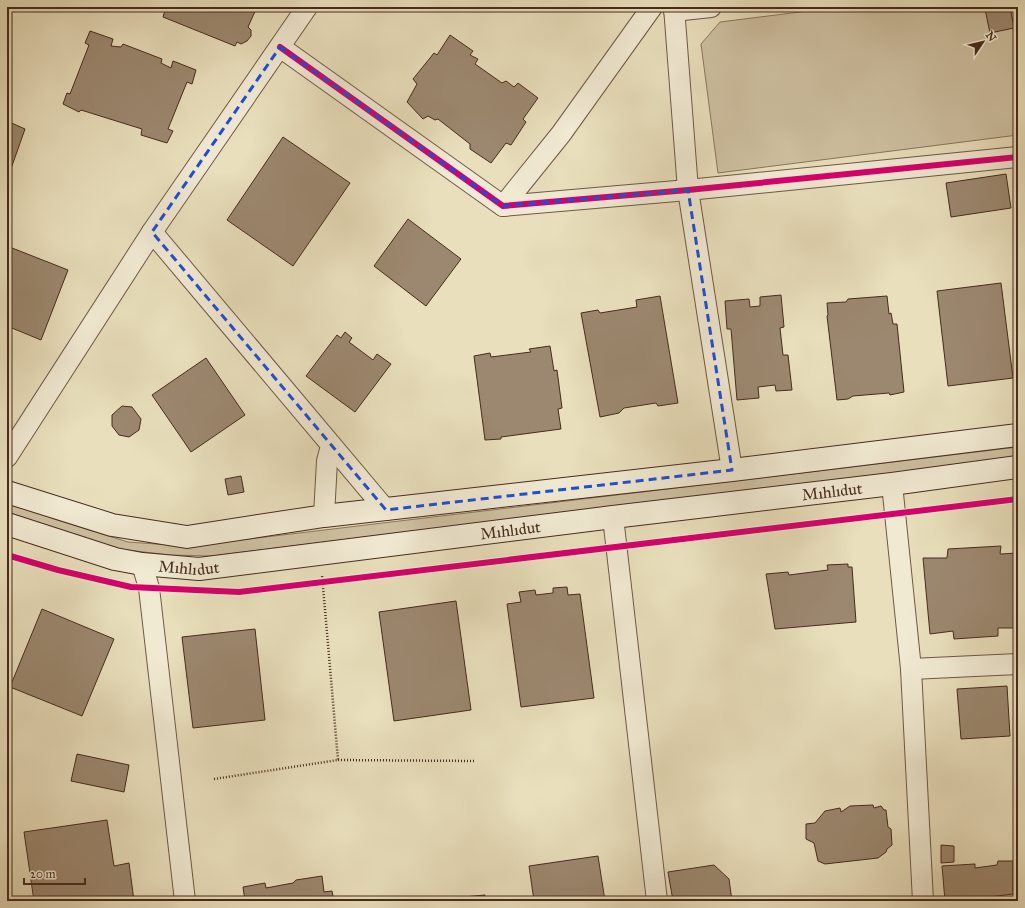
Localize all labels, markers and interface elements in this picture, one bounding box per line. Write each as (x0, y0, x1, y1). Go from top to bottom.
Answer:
north arrow (963, 22, 1003, 62)
text: N (983, 29, 999, 45)
street label: Mıhlıdut (801, 478, 864, 504)
street label: Mıhlıdut (479, 517, 542, 543)
street label: Mıhlıdut (158, 556, 221, 579)
scale bar (24, 860, 85, 886)
text: 20 m (30, 867, 56, 881)

